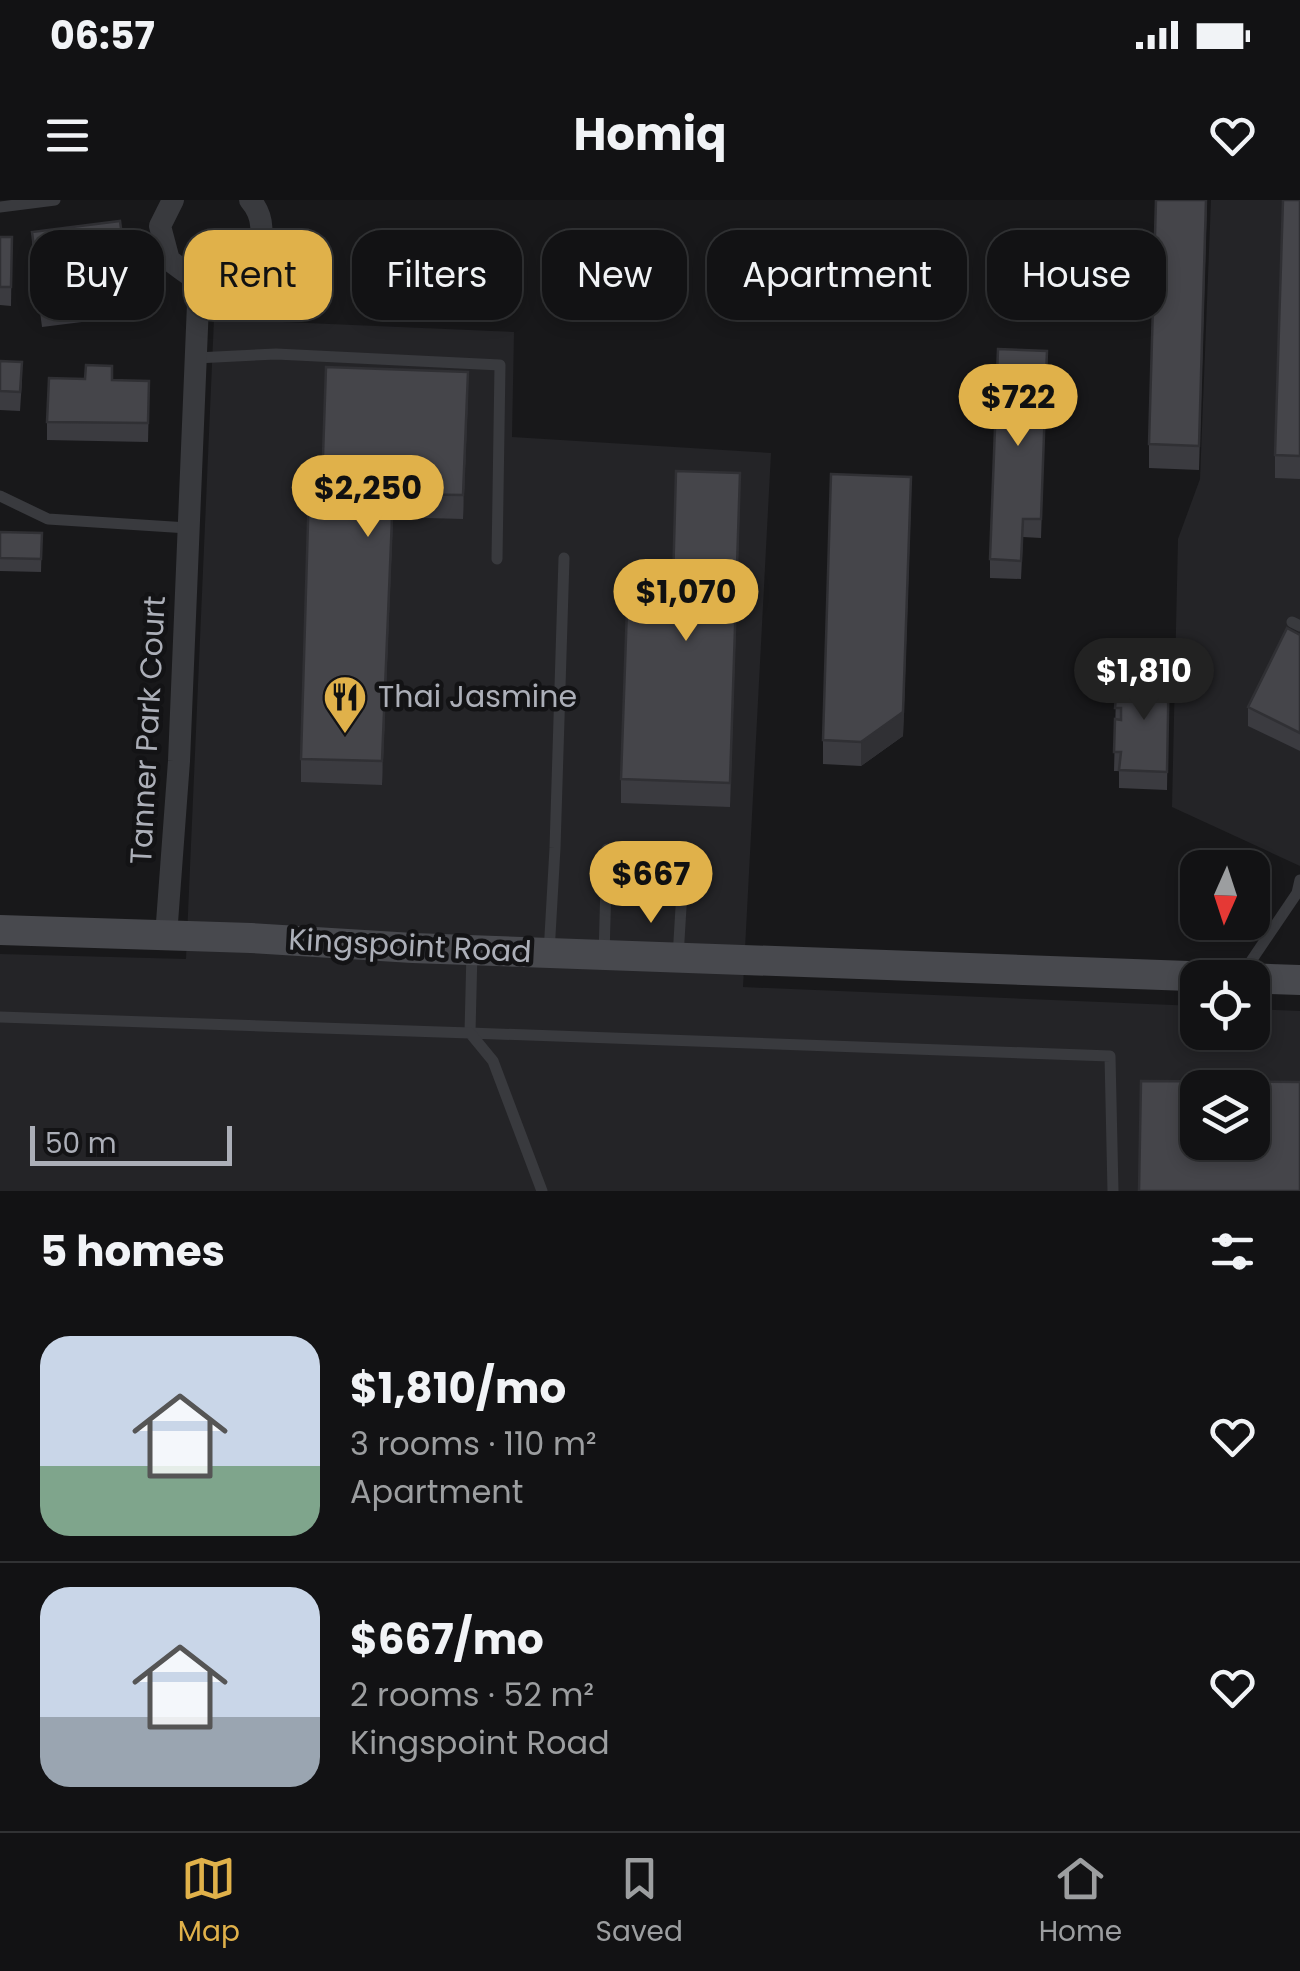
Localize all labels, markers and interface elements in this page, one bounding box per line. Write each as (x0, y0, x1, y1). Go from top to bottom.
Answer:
text: 06:57 (50, 9, 155, 62)
text: Homiq (573, 103, 727, 166)
icon: menu (40, 108, 95, 163)
icon: heart (1205, 108, 1260, 163)
chip: Buy (30, 230, 164, 320)
chip: Rent (184, 230, 332, 320)
chip: Filters (352, 230, 522, 320)
chip: New (542, 230, 687, 320)
chip: Apartment (707, 230, 967, 320)
chip: House (987, 230, 1166, 320)
pin: $722 (959, 364, 1077, 449)
text: $722 (981, 374, 1055, 419)
pin: $2,250 (287, 455, 449, 540)
text: $2,250 (314, 465, 422, 510)
pin: $1,070 (605, 559, 767, 644)
text: $1,070 (635, 569, 737, 614)
street label: Tanner Park Court (119, 595, 176, 865)
pin: $1,810 (1063, 638, 1225, 723)
text: $1,810 (1096, 648, 1192, 693)
restaurant icon: Thai Jasmine (322, 674, 368, 735)
place label: Thai Jasmine (378, 675, 577, 718)
pin: $667 (592, 841, 710, 926)
north arrow (1180, 850, 1270, 940)
map controls (1180, 850, 1270, 1160)
text: $667 (612, 851, 690, 896)
street label: Kingspoint Road (287, 918, 533, 973)
button: locate (1180, 960, 1270, 1050)
button: layers (1180, 1070, 1270, 1160)
scale bar (30, 1121, 232, 1166)
text: 50 m (45, 1124, 116, 1163)
text: 5 homes (40, 1222, 225, 1281)
icon: filters (1205, 1224, 1260, 1279)
text: $1,810/mo (350, 1359, 566, 1418)
icon: home (120, 1376, 240, 1496)
icon: heart (1205, 1409, 1260, 1464)
text: 3 rooms · 110 m² (350, 1421, 596, 1466)
text: Apartment (350, 1469, 523, 1514)
text: $667/mo (350, 1610, 544, 1669)
icon: home (120, 1627, 240, 1747)
icon: heart (1205, 1660, 1260, 1715)
text: 2 rooms · 52 m² (350, 1672, 594, 1717)
text: Kingspoint Road (350, 1720, 610, 1765)
tab: Map (178, 1851, 240, 1953)
tab: Saved (596, 1851, 683, 1953)
tab: Home (1039, 1851, 1122, 1953)

